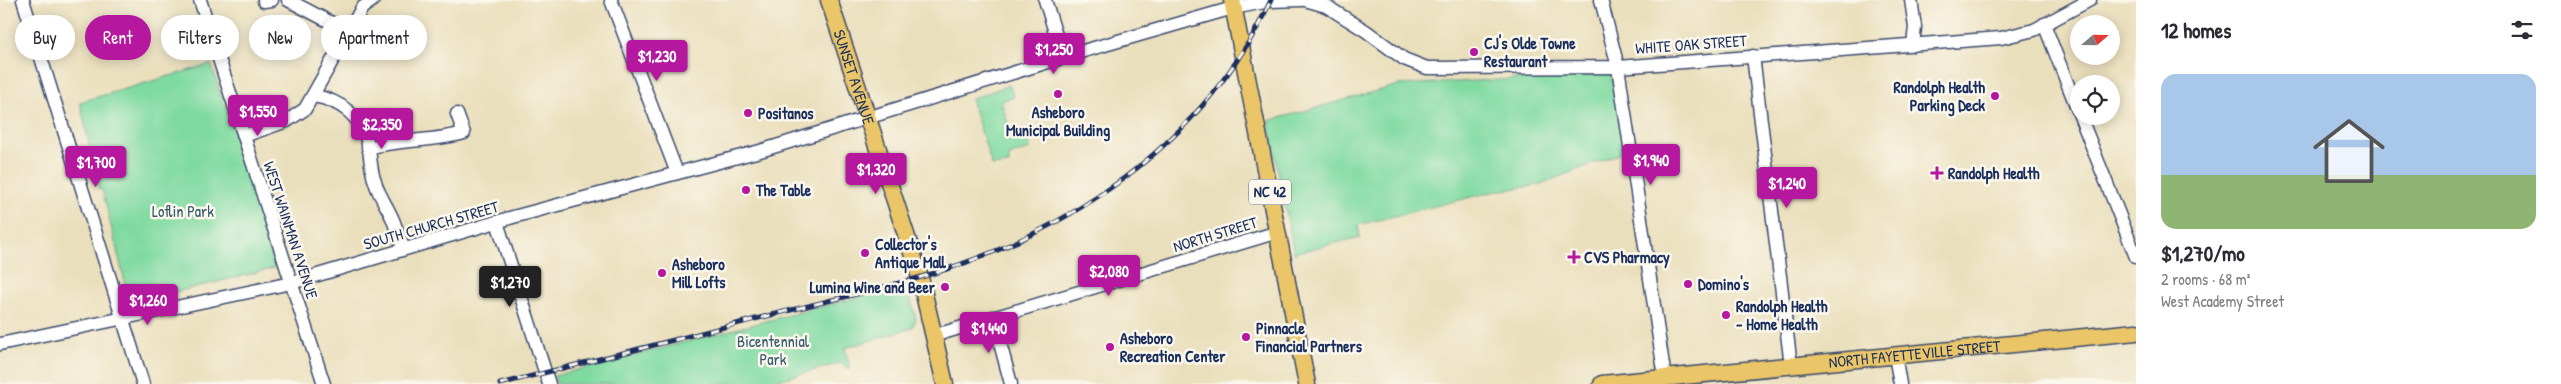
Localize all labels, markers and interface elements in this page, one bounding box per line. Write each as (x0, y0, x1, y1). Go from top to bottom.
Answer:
chip: Buy (15, 15, 75, 60)
chip: Rent (85, 15, 151, 60)
chip: Filters (161, 15, 239, 60)
chip: New (249, 15, 311, 60)
chip: Apartment (321, 15, 427, 60)
north arrow (2070, 15, 2120, 65)
map controls (2070, 15, 2120, 125)
text: 12 homes (2161, 16, 2231, 45)
icon: filters (2508, 16, 2536, 44)
street label: SUNSET AVENUE (828, 27, 880, 127)
street label: WHITE OAK STREET (1634, 29, 1748, 59)
pin: $1,250 (1013, 32, 1095, 75)
place label: CJ's Olde Towne Restaurant (1484, 32, 1576, 72)
text: $1,250 (1035, 38, 1073, 60)
pin: $1,230 (616, 39, 698, 82)
text: $1,230 (638, 45, 676, 67)
marker: CJ's Olde Towne Restaurant (1468, 46, 1480, 58)
button: locate (2070, 75, 2120, 125)
place label: Randolph Health Parking Deck (1893, 76, 1985, 117)
marker: Asheboro Municipal Building (1052, 88, 1064, 100)
marker: Randolph Health Parking Deck (1989, 90, 2001, 102)
pin: $1,550 (217, 94, 299, 137)
text: $1,550 (239, 100, 277, 122)
place label: Asheboro Municipal Building (1006, 101, 1110, 142)
place label: Positanos (758, 102, 814, 124)
icon: home (2304, 106, 2394, 196)
marker: Positanos (742, 107, 754, 119)
pin: $2,350 (341, 108, 423, 150)
text: $2,350 (362, 113, 402, 135)
pin: $1,940 (1610, 144, 1692, 186)
pin: $1,700 (55, 146, 137, 188)
text: $1,940 (1633, 149, 1669, 171)
text: $1,700 (76, 151, 116, 173)
pin: $1,320 (835, 152, 917, 195)
text: $1,320 (857, 158, 895, 180)
street label: WEST WAINMAN AVENUE (258, 159, 324, 301)
place label: Randolph Health (1948, 162, 2040, 185)
pin: $1,240 (1746, 166, 1828, 209)
marker: Randolph Health (1930, 166, 1944, 180)
text: $1,240 (1768, 172, 1806, 194)
place label: The Table (755, 179, 812, 201)
road number: NC 42 (1249, 180, 1291, 204)
marker: The Table (740, 184, 752, 196)
street label: SOUTH CHURCH STREET (361, 195, 502, 255)
park label: Loflin Park (152, 200, 214, 222)
street label: NORTH STREET (1170, 211, 1260, 257)
place label: Collector's Antique Mall (875, 233, 947, 274)
text: $1,270/mo (2161, 239, 2245, 268)
place label: CVS Pharmacy (1584, 246, 1670, 269)
marker: Collector's Antique Mall (859, 247, 871, 259)
marker: CVS Pharmacy (1568, 251, 1580, 263)
place label: Asheboro Mill Lofts (672, 253, 726, 293)
pin: $2,080 (1068, 254, 1150, 297)
text: $2,080 (1089, 260, 1129, 282)
pin: $1,270 (469, 266, 551, 308)
marker: Asheboro Mill Lofts (656, 267, 668, 279)
text: 2 rooms · 68 m² (2161, 268, 2250, 290)
text: $1,270 (490, 271, 530, 293)
place label: Domino's (1698, 273, 1750, 295)
place label: Lumina Wine and Beer (810, 276, 936, 298)
marker: Domino's (1682, 278, 1694, 290)
marker: Lumina Wine and Beer (939, 281, 951, 293)
pin: $1,260 (107, 284, 189, 326)
text: $1,260 (129, 289, 167, 311)
text: West Academy Street (2161, 290, 2284, 312)
place label: Randolph Health - Home Health (1736, 295, 1828, 335)
marker: Randolph Health - Home Health (1720, 309, 1732, 321)
pin: $1,440 (948, 312, 1030, 354)
text: $1,440 (971, 317, 1007, 339)
place label: Pinnacle Financial Partners (1255, 317, 1363, 357)
place label: Asheboro Recreation Center (1120, 327, 1226, 367)
park label: Bicentennial Park (737, 330, 810, 370)
marker: Pinnacle Financial Partners (1240, 331, 1252, 343)
street label: NORTH FAYETTEVILLE STREET (1828, 334, 2002, 373)
marker: Asheboro Recreation Center (1104, 341, 1116, 353)

